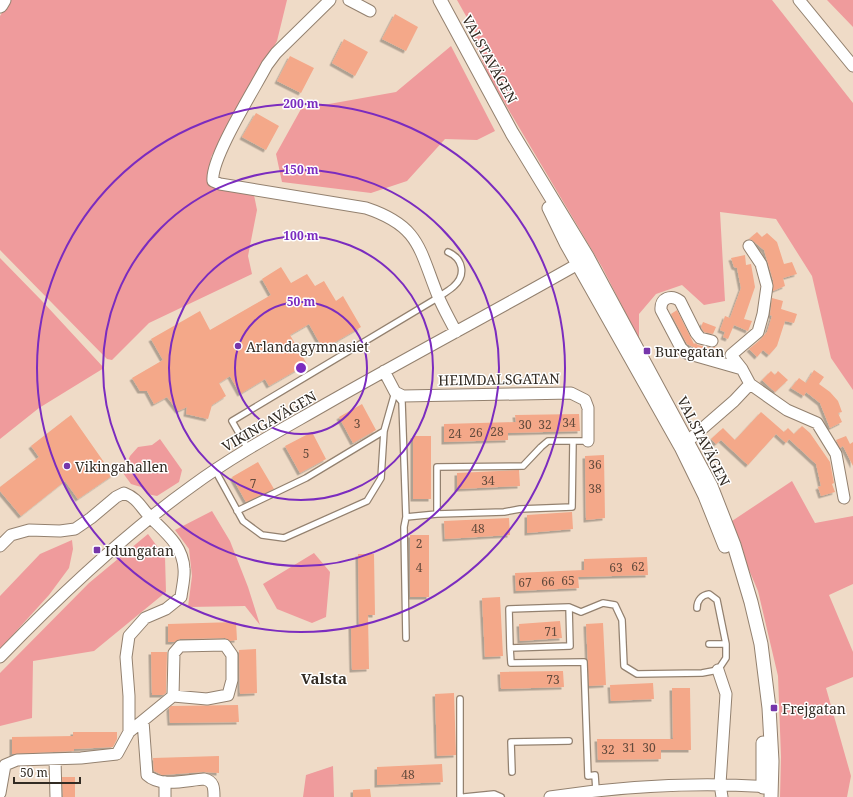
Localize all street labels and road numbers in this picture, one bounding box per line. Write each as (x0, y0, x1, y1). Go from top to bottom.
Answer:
street label: VALSTAVÄGEN (458, 12, 522, 107)
street label: HEIMDALSGATAN (438, 368, 560, 390)
street label: VIKINGAVÄGEN (218, 386, 320, 456)
street label: VALSTAVÄGEN (673, 393, 735, 489)

